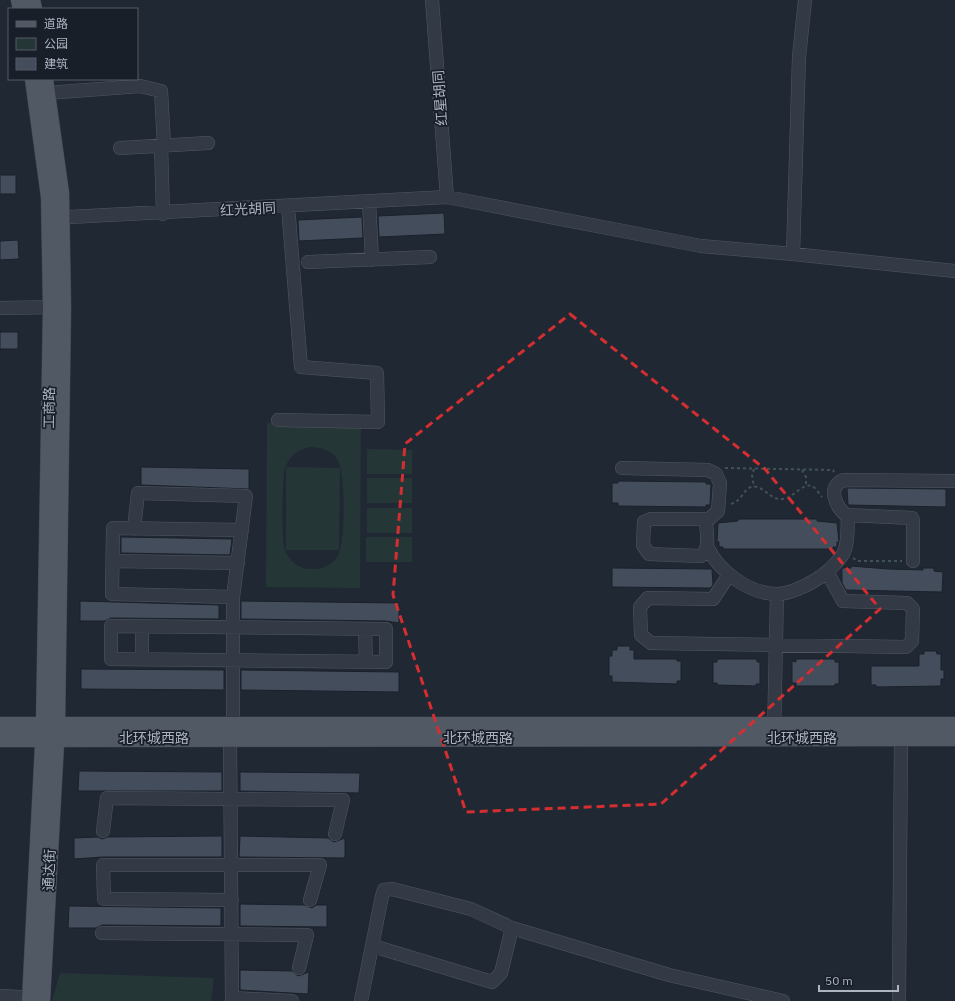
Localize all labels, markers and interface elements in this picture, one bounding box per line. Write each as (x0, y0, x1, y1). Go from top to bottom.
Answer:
legend (8, 8, 138, 80)
text: 道路 (44, 16, 68, 31)
text: 公园 (44, 36, 68, 51)
text: 建筑 (44, 56, 68, 71)
street label: 红星胡同 (429, 69, 451, 127)
street label: 红光胡同 (220, 199, 276, 219)
street label: 工商路 (40, 387, 58, 429)
street label: 北环城西路 (119, 729, 189, 747)
street label: 北环城西路 (443, 729, 513, 747)
street label: 北环城西路 (767, 729, 837, 747)
street label: 通达街 (39, 849, 59, 891)
scale bar (819, 967, 898, 993)
text: 50 m (825, 973, 853, 988)

